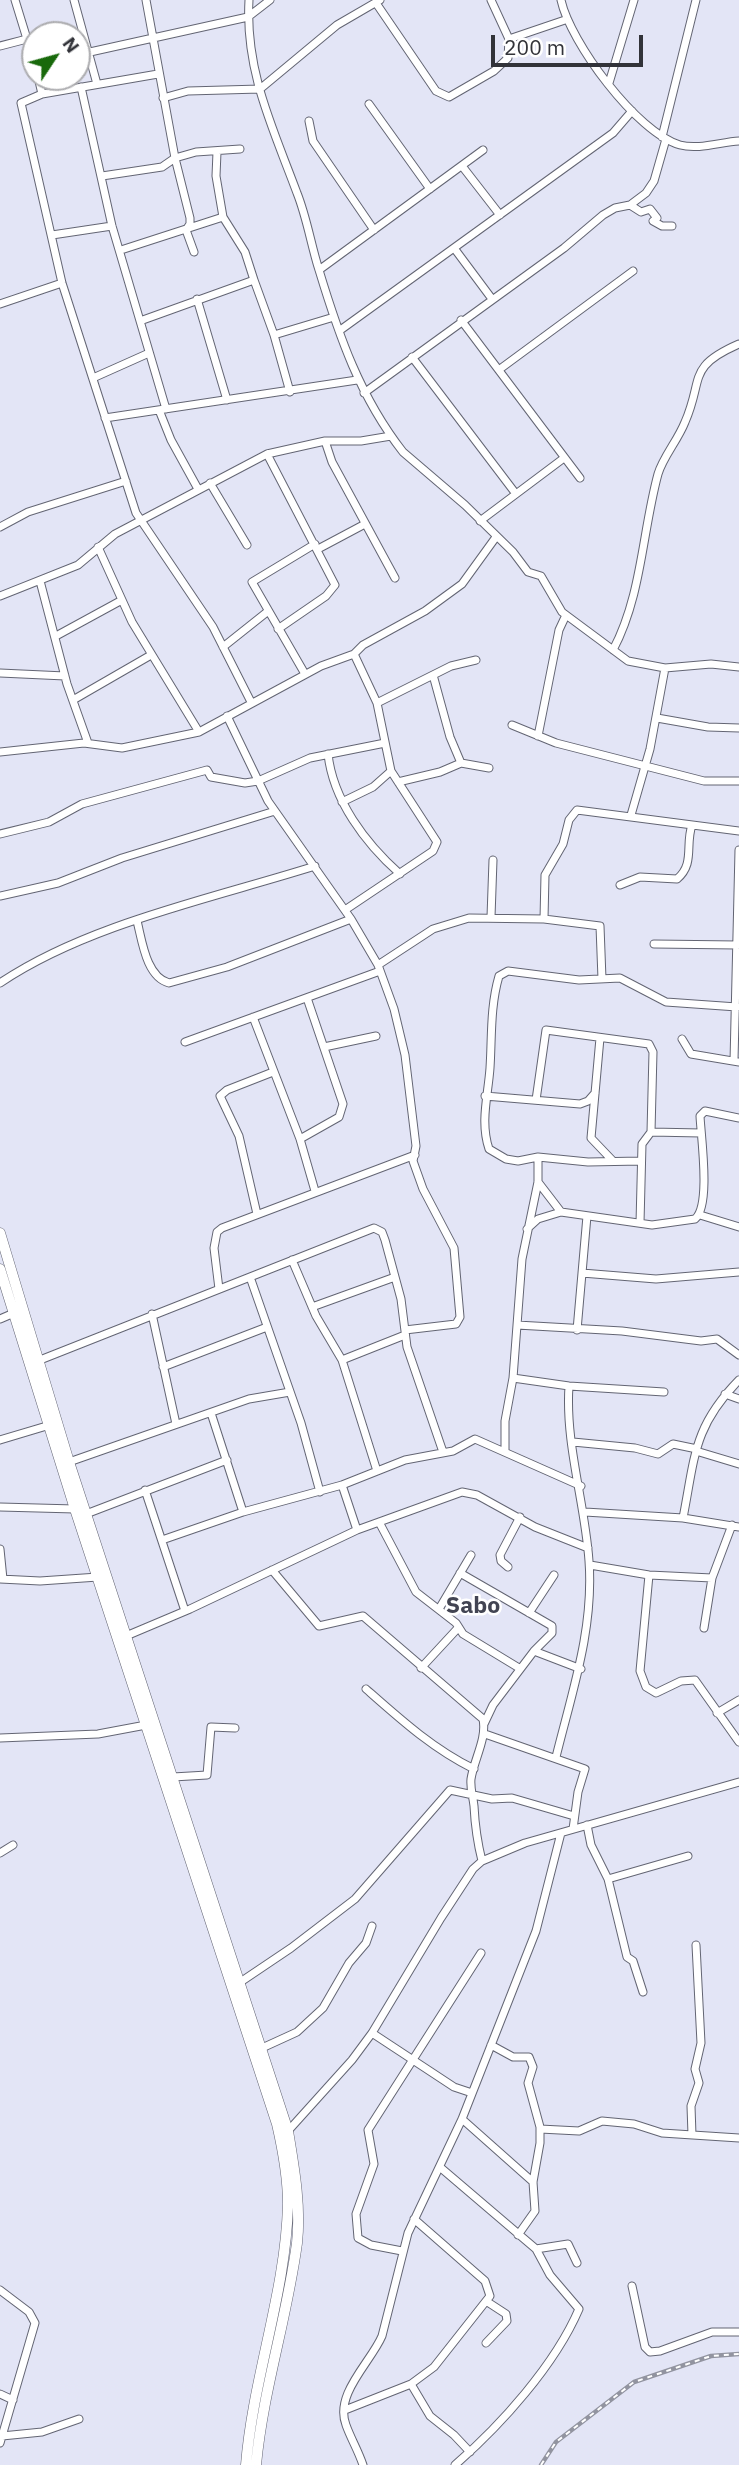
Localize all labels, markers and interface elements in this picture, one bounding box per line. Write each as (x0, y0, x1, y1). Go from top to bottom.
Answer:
north arrow (21, 21, 91, 91)
scale bar (494, 21, 646, 65)
text: N (58, 32, 85, 57)
text: 200 m (504, 33, 565, 61)
district label: Sabo (446, 1592, 500, 1620)

